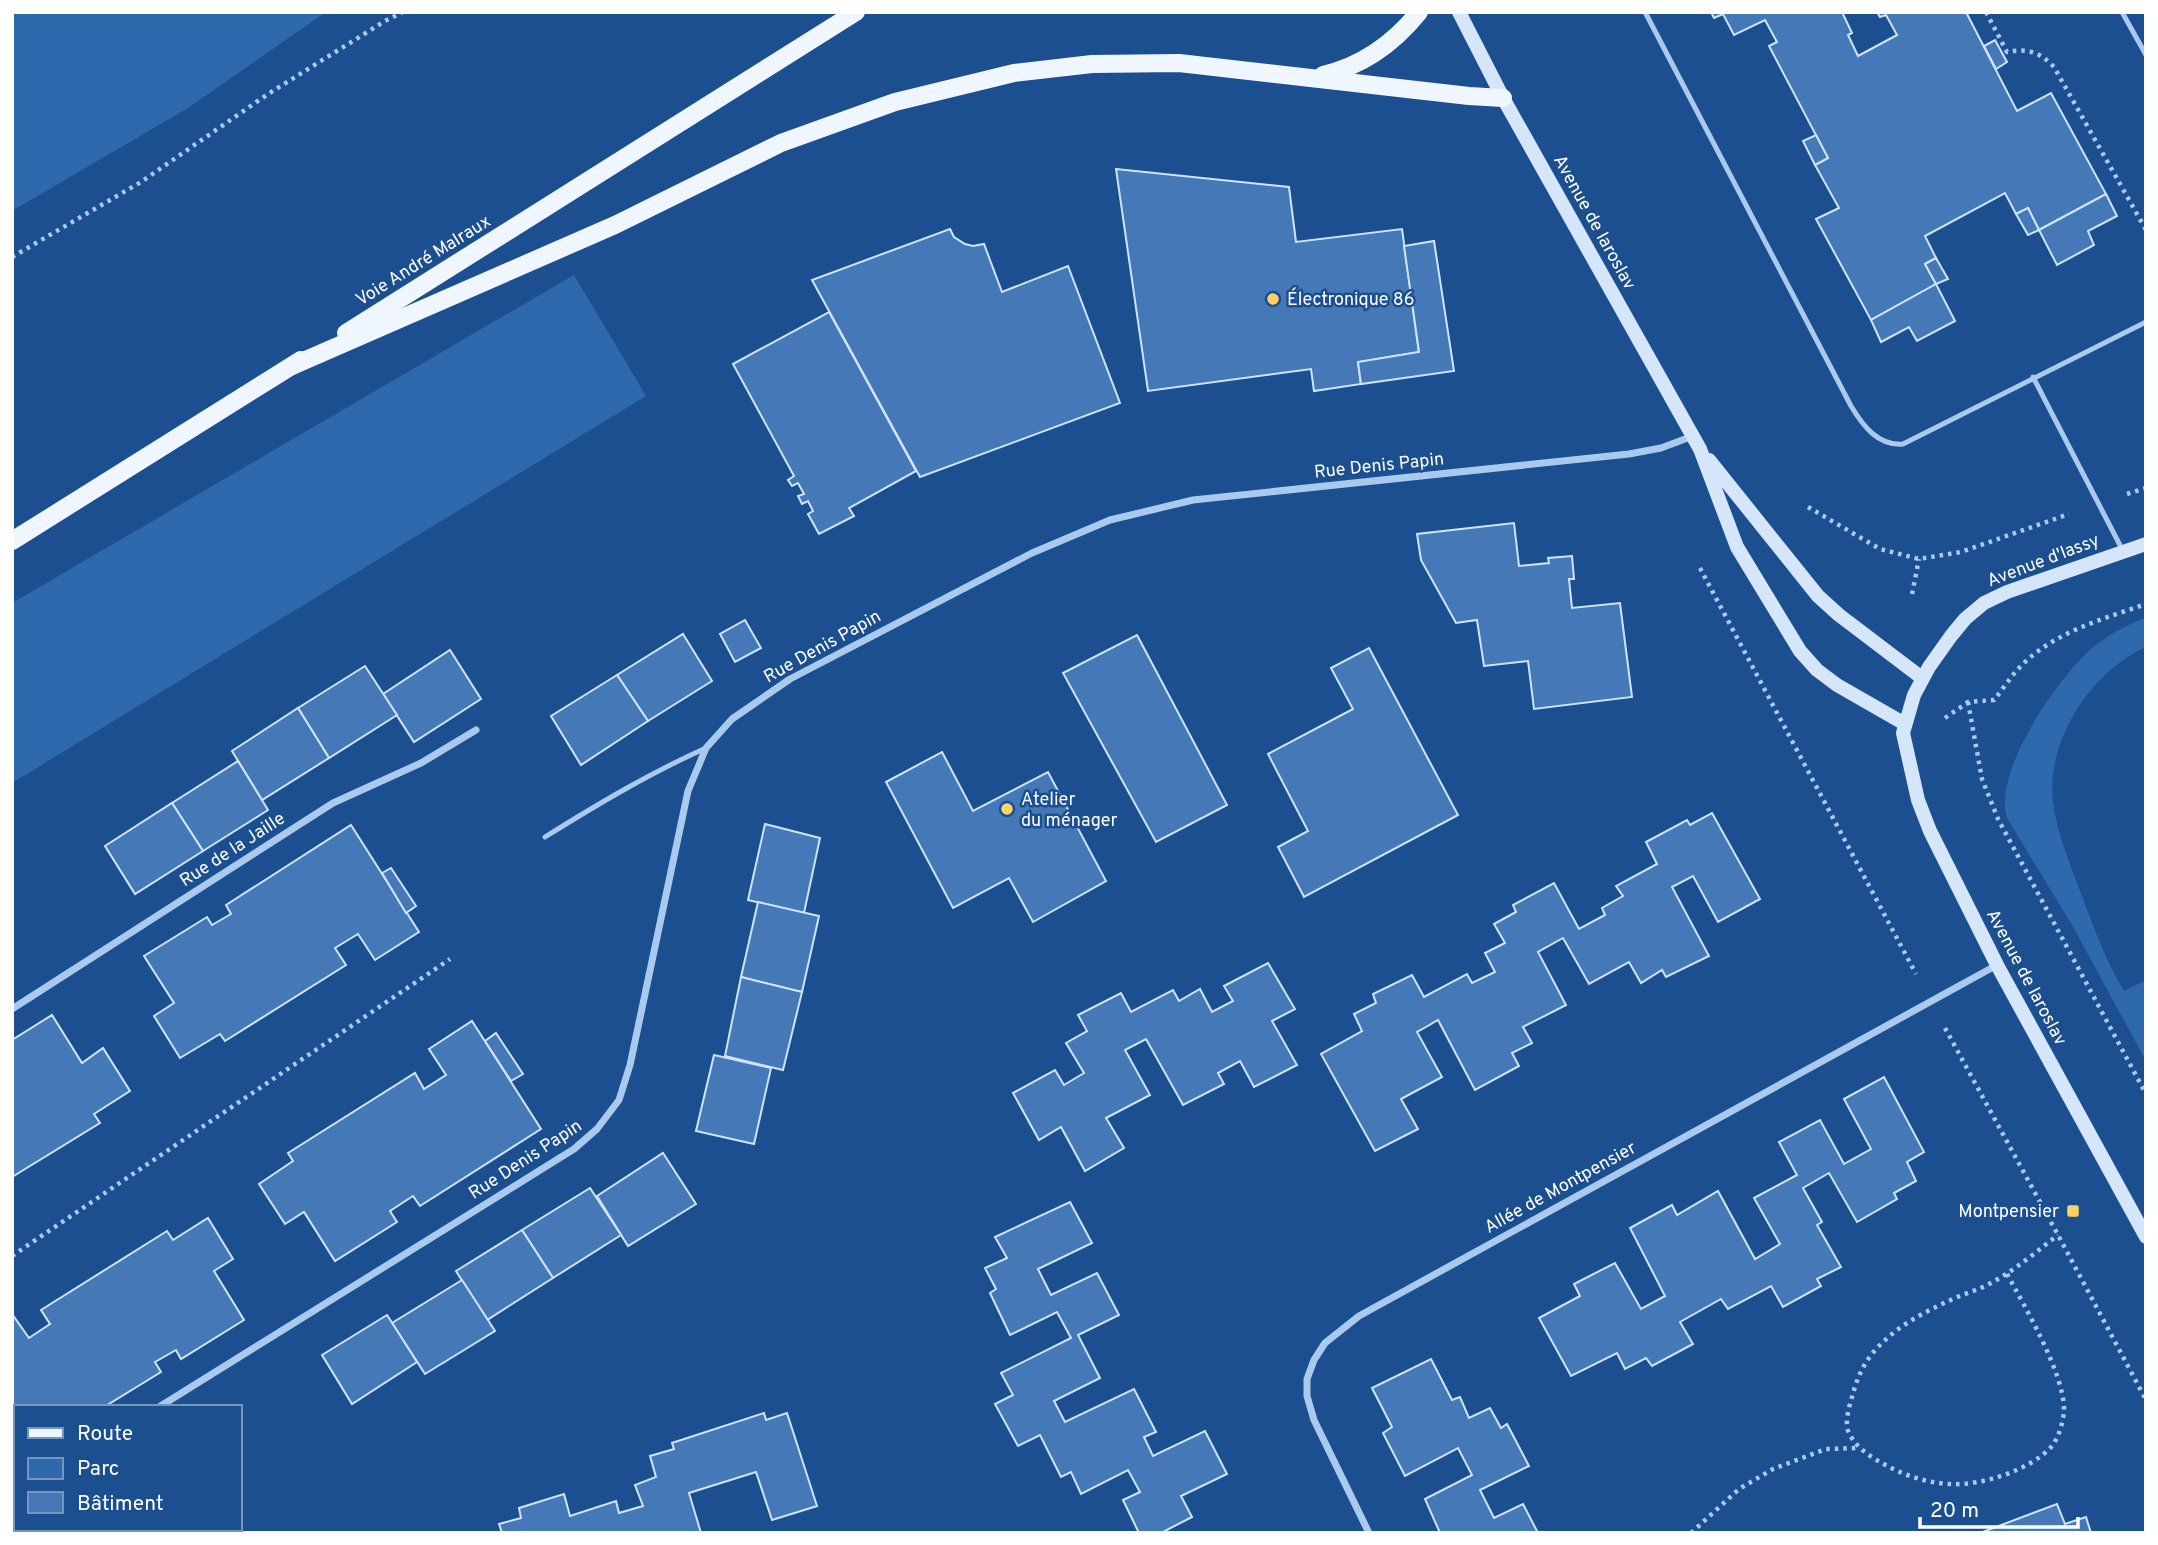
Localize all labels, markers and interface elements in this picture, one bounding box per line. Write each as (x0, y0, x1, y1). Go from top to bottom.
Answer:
street label: Avenue de Iaroslav (1547, 151, 1640, 294)
street label: Voie André Malraux (352, 210, 496, 312)
place label: Électronique 86 (1287, 287, 1414, 312)
marker: Électronique 86 (1265, 291, 1281, 307)
street label: Rue Denis Papin (1313, 448, 1445, 485)
street label: Avenue d'Iassy (1984, 529, 2103, 593)
street label: Rue Denis Papin (760, 606, 885, 689)
place label: Atelier du ménager (1021, 789, 1118, 833)
marker: Atelier du ménager (999, 801, 1015, 817)
street label: Rue de la Jaille (176, 808, 290, 893)
street label: Avenue de Iaroslav (1980, 906, 2071, 1050)
street label: Rue Denis Papin (465, 1115, 587, 1205)
street label: Allée de Montpensier (1481, 1137, 1641, 1240)
place label: Montpensier (1958, 1201, 2059, 1224)
marker: Montpensier (2065, 1203, 2081, 1219)
legend (14, 1405, 242, 1531)
text: Route (77, 1421, 133, 1448)
text: Parc (77, 1456, 119, 1483)
scale bar (1920, 1486, 2078, 1530)
text: Bâtiment (77, 1491, 164, 1518)
text: 20 m (1930, 1498, 1979, 1525)

